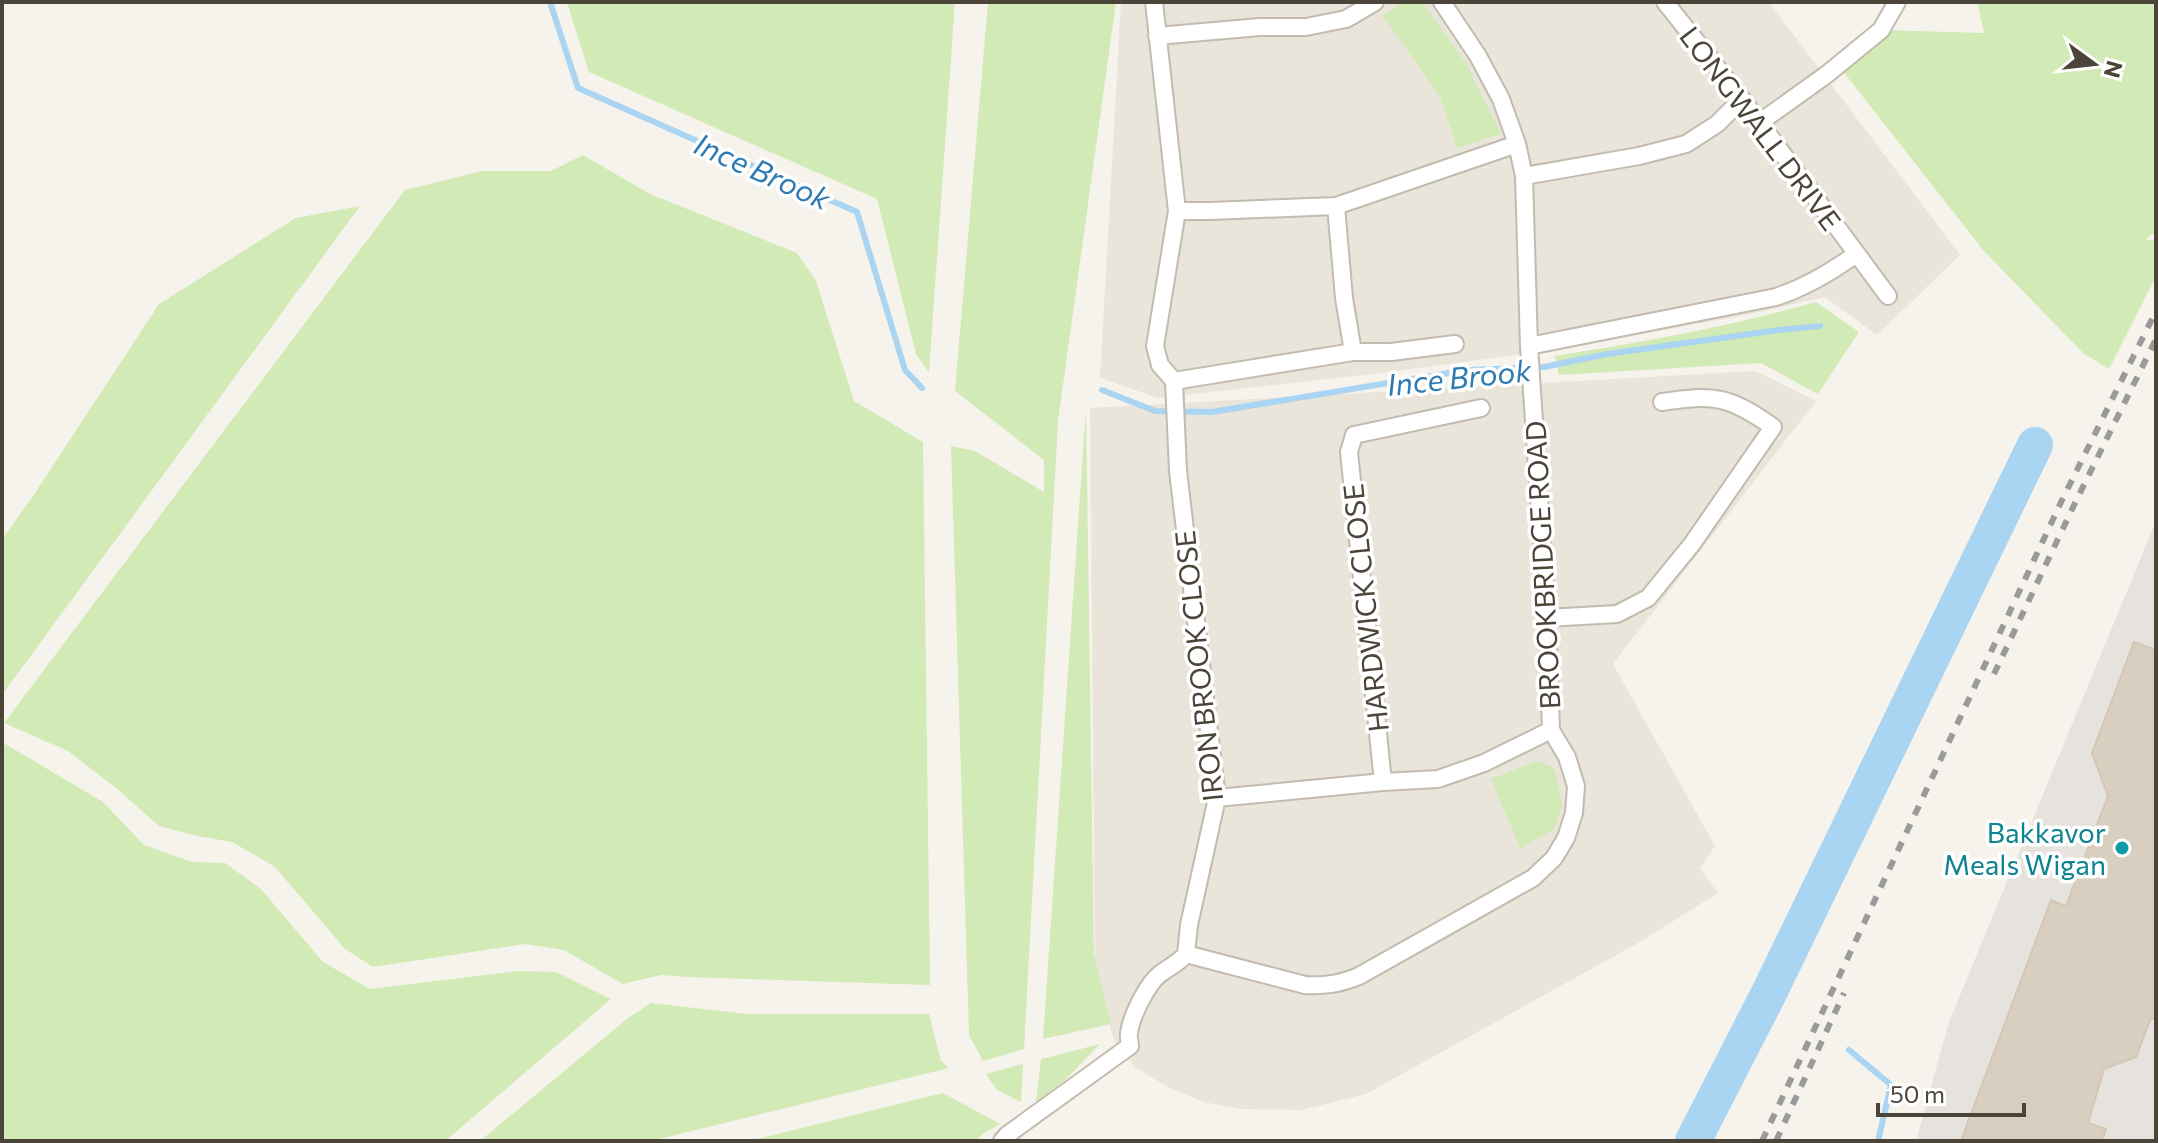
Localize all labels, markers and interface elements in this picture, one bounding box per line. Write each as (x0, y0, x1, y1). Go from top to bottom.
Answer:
street label: LONGWALL DRIVE (1673, 19, 1849, 237)
north arrow (2054, 24, 2134, 104)
text: N (2099, 58, 2129, 81)
water label: Ince Brook (689, 124, 837, 217)
water label: Ince Brook (1385, 350, 1534, 402)
street label: BROOKBRIDGE ROAD (1517, 420, 1567, 710)
street label: HARDWICK CLOSE (1335, 482, 1395, 734)
street label: IRON BROOK CLOSE (1167, 529, 1229, 803)
place label: Bakkavor Meals Wigan (1943, 815, 2106, 881)
marker: Bakkavor Meals Wigan (2113, 839, 2131, 857)
scale bar (1878, 1067, 2024, 1117)
text: 50 m (1890, 1079, 1945, 1108)

